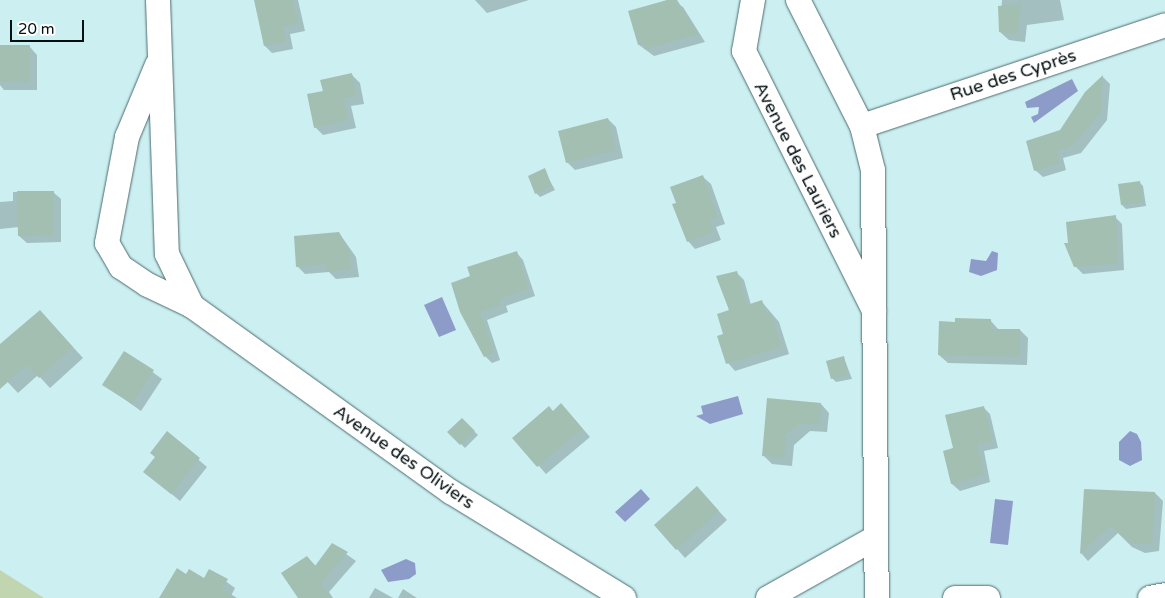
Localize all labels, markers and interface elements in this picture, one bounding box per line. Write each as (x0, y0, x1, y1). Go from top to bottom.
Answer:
scale bar (12, 10, 86, 42)
text: 20 m (18, 20, 55, 38)
street label: Rue des Cyprès (947, 44, 1079, 106)
street label: Avenue des Lauriers (749, 78, 847, 242)
street label: Avenue des Oliviers (329, 400, 479, 514)

